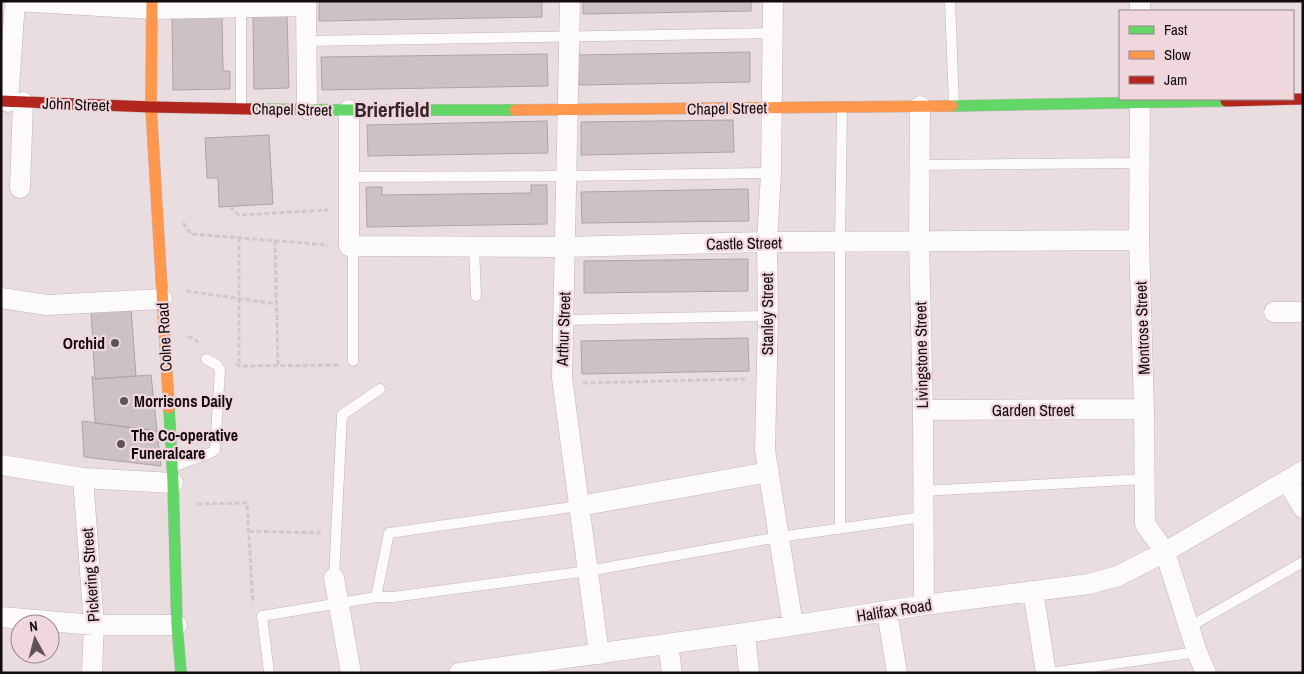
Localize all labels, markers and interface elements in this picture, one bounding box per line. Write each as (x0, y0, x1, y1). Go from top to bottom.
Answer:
legend (1119, 10, 1294, 100)
text: Fast (1164, 19, 1188, 40)
text: Slow (1164, 44, 1191, 65)
text: Jam (1164, 69, 1187, 90)
street label: John Street (42, 92, 110, 116)
district label: Brierfield (354, 95, 430, 124)
street label: Chapel Street (687, 96, 768, 120)
street label: Chapel Street (252, 97, 333, 121)
street label: Castle Street (706, 231, 782, 255)
street label: Stanley Street (756, 272, 778, 355)
street label: Montrose Street (1129, 281, 1155, 375)
street label: Arthur Street (551, 291, 575, 368)
street label: Livingstone Street (909, 301, 933, 408)
street label: Colne Road (151, 302, 177, 372)
place label: Orchid (63, 332, 105, 354)
marker: Orchid (109, 337, 121, 349)
place label: Morrisons Daily (134, 390, 233, 412)
marker: Morrisons Daily (118, 395, 130, 407)
street label: Garden Street (992, 399, 1075, 421)
place label: The Co-operative Funeralcare (131, 424, 238, 464)
marker: The Co-operative Funeralcare (115, 438, 127, 450)
street label: Pickering Street (76, 527, 104, 623)
street label: Halifax Road (855, 593, 933, 627)
north arrow (10, 614, 60, 664)
text: N (28, 617, 39, 636)

